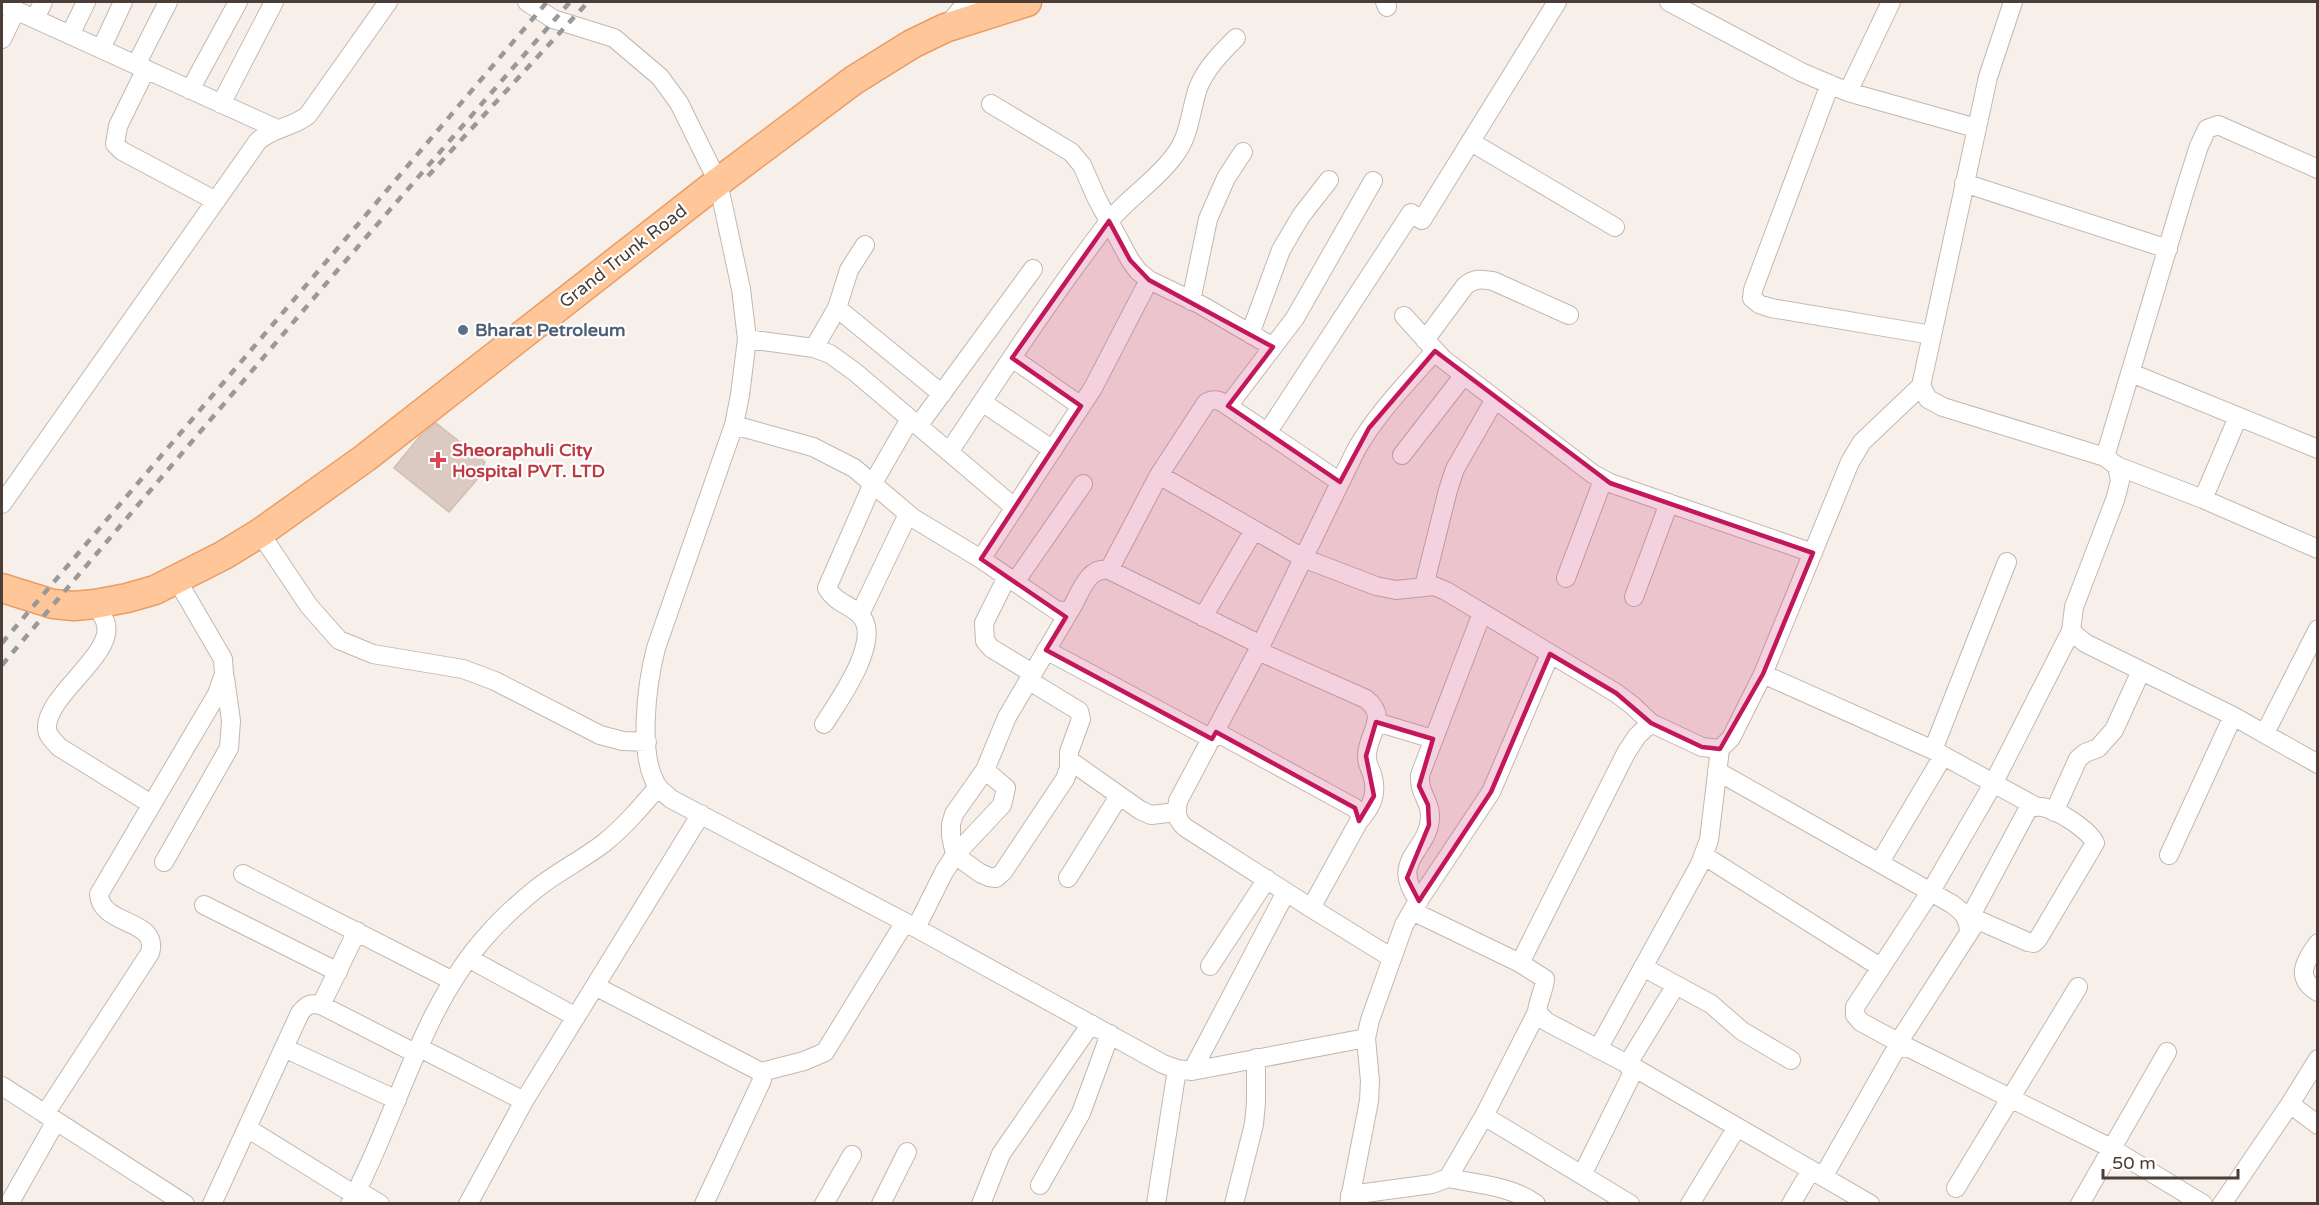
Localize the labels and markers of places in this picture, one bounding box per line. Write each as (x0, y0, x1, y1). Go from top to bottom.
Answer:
place label: Bharat Petroleum (475, 319, 625, 341)
marker: Bharat Petroleum (456, 323, 470, 337)
place label: Sheoraphuli City Hospital PVT. LTD (452, 439, 605, 482)
marker: Sheoraphuli City Hospital PVT. LTD (429, 451, 447, 469)

